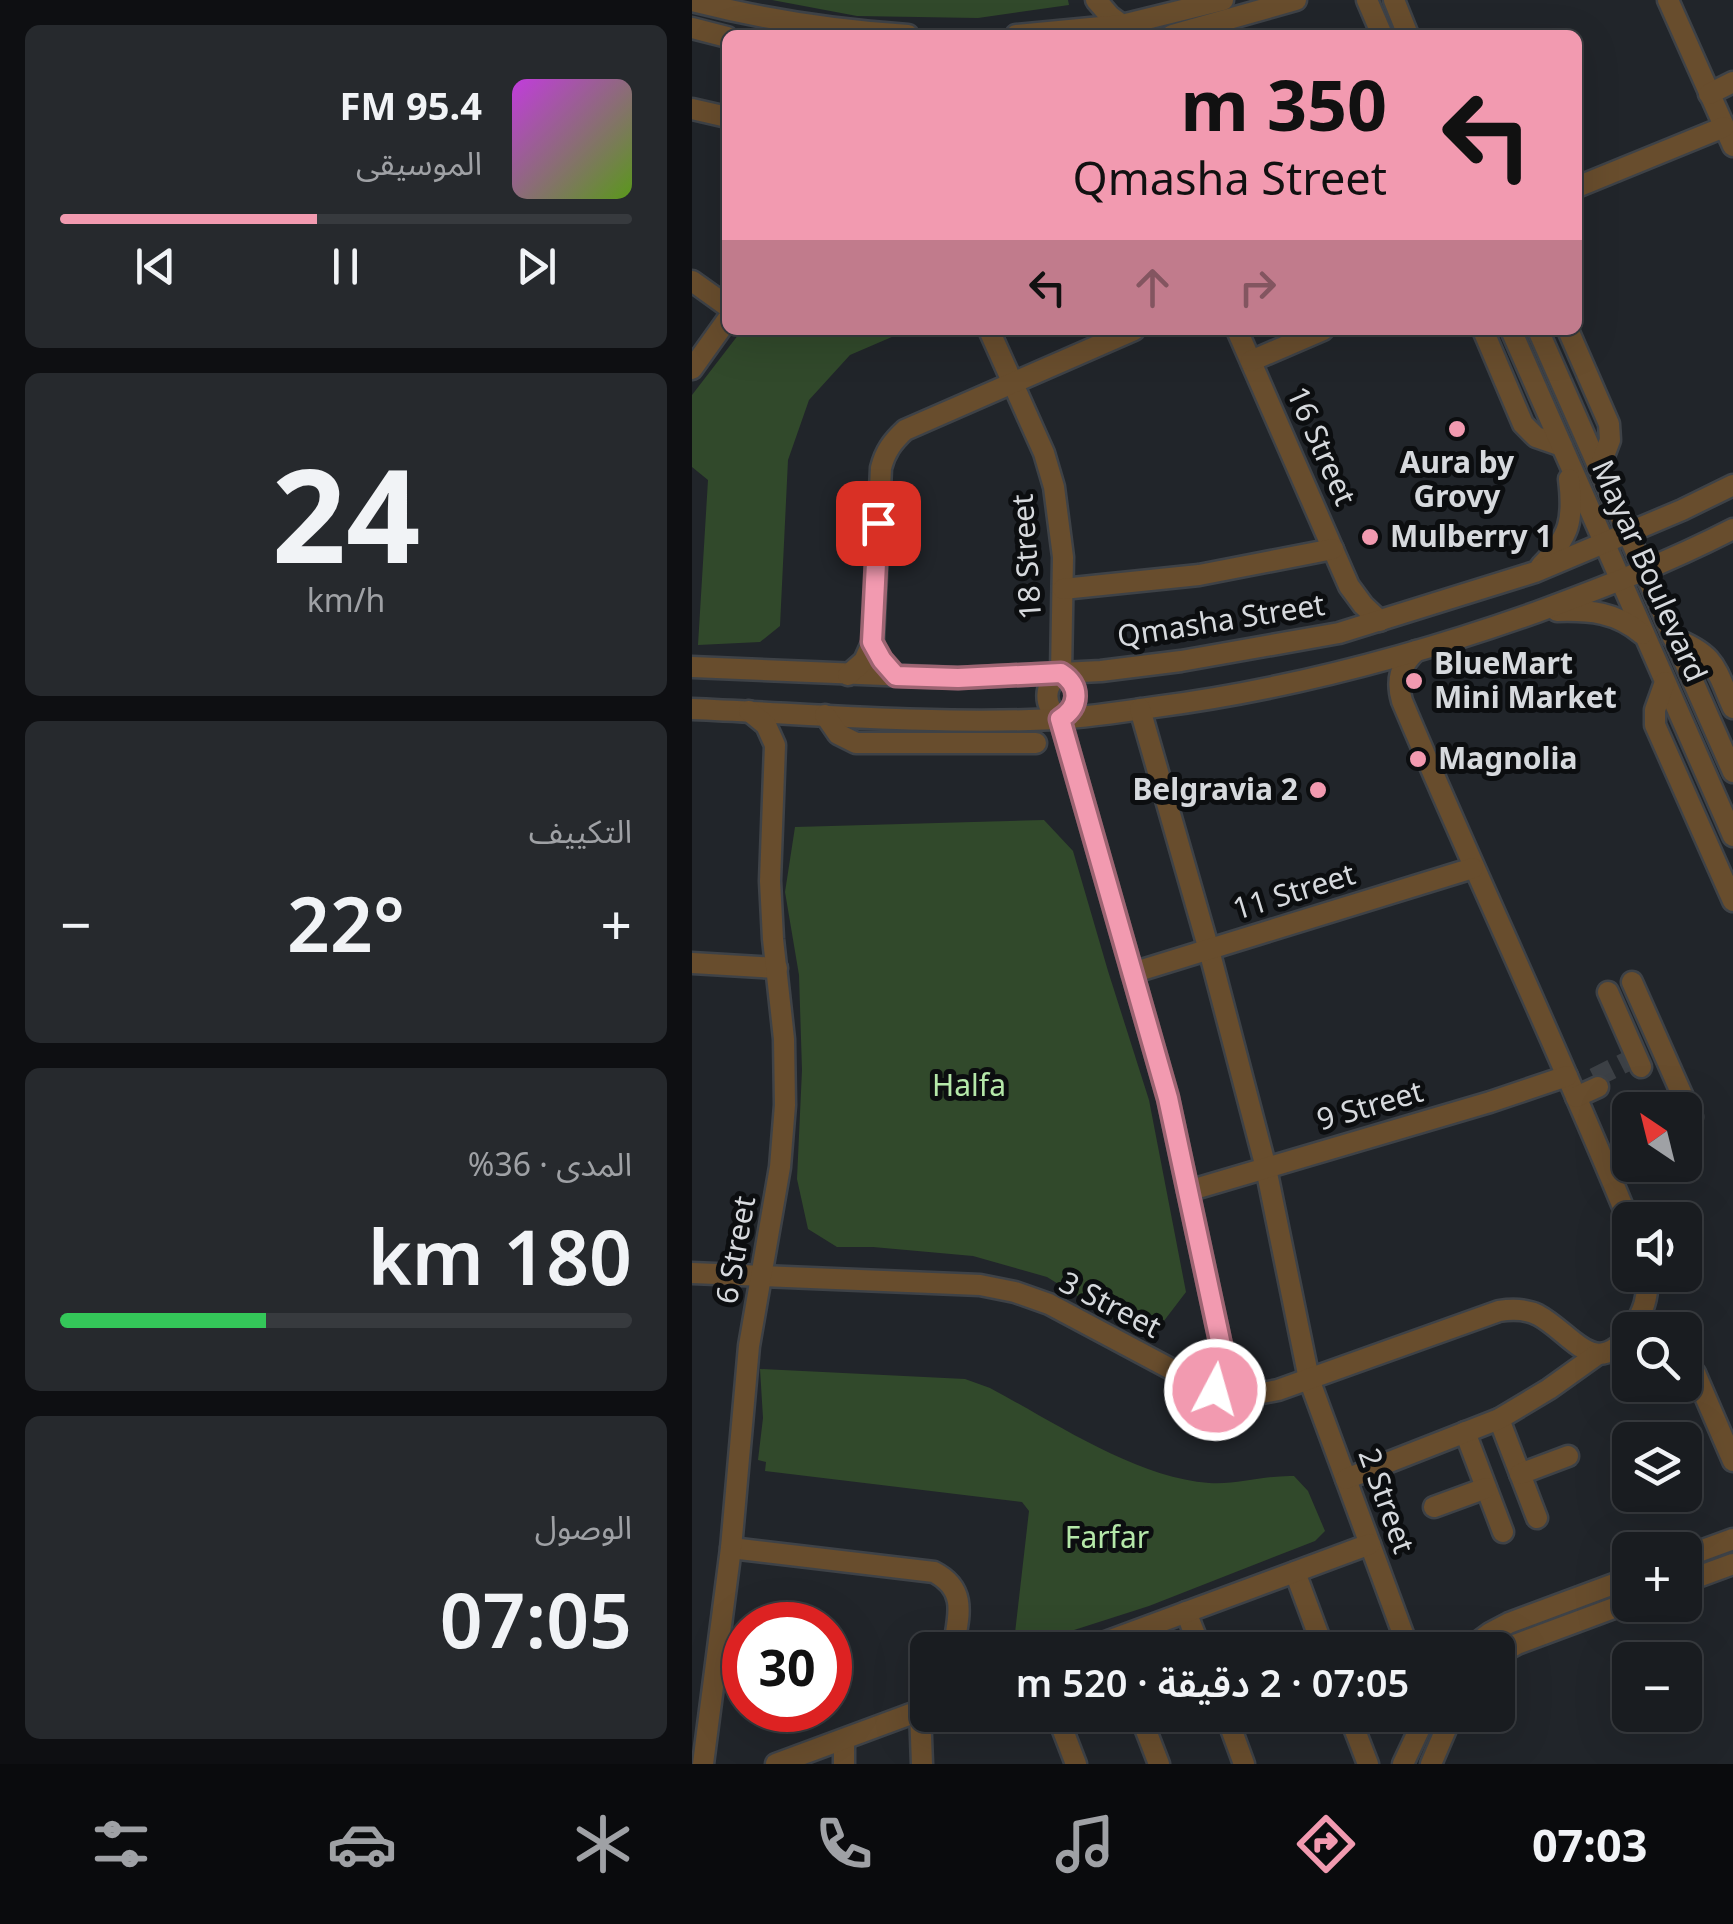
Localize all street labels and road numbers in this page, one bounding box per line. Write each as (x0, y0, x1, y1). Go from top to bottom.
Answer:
street label: 16 Street (1278, 380, 1367, 511)
street label: Mayar Boulevard (1583, 453, 1718, 688)
street label: 18 Street (1001, 493, 1050, 621)
street label: Qmasha Street (1114, 583, 1328, 656)
street label: 11 Street (1227, 853, 1360, 929)
street label: 9 Street (1312, 1070, 1428, 1139)
street label: 6 Street (705, 1192, 764, 1307)
street label: 3 Street (1053, 1261, 1169, 1347)
street label: 2 Street (1350, 1442, 1425, 1559)

